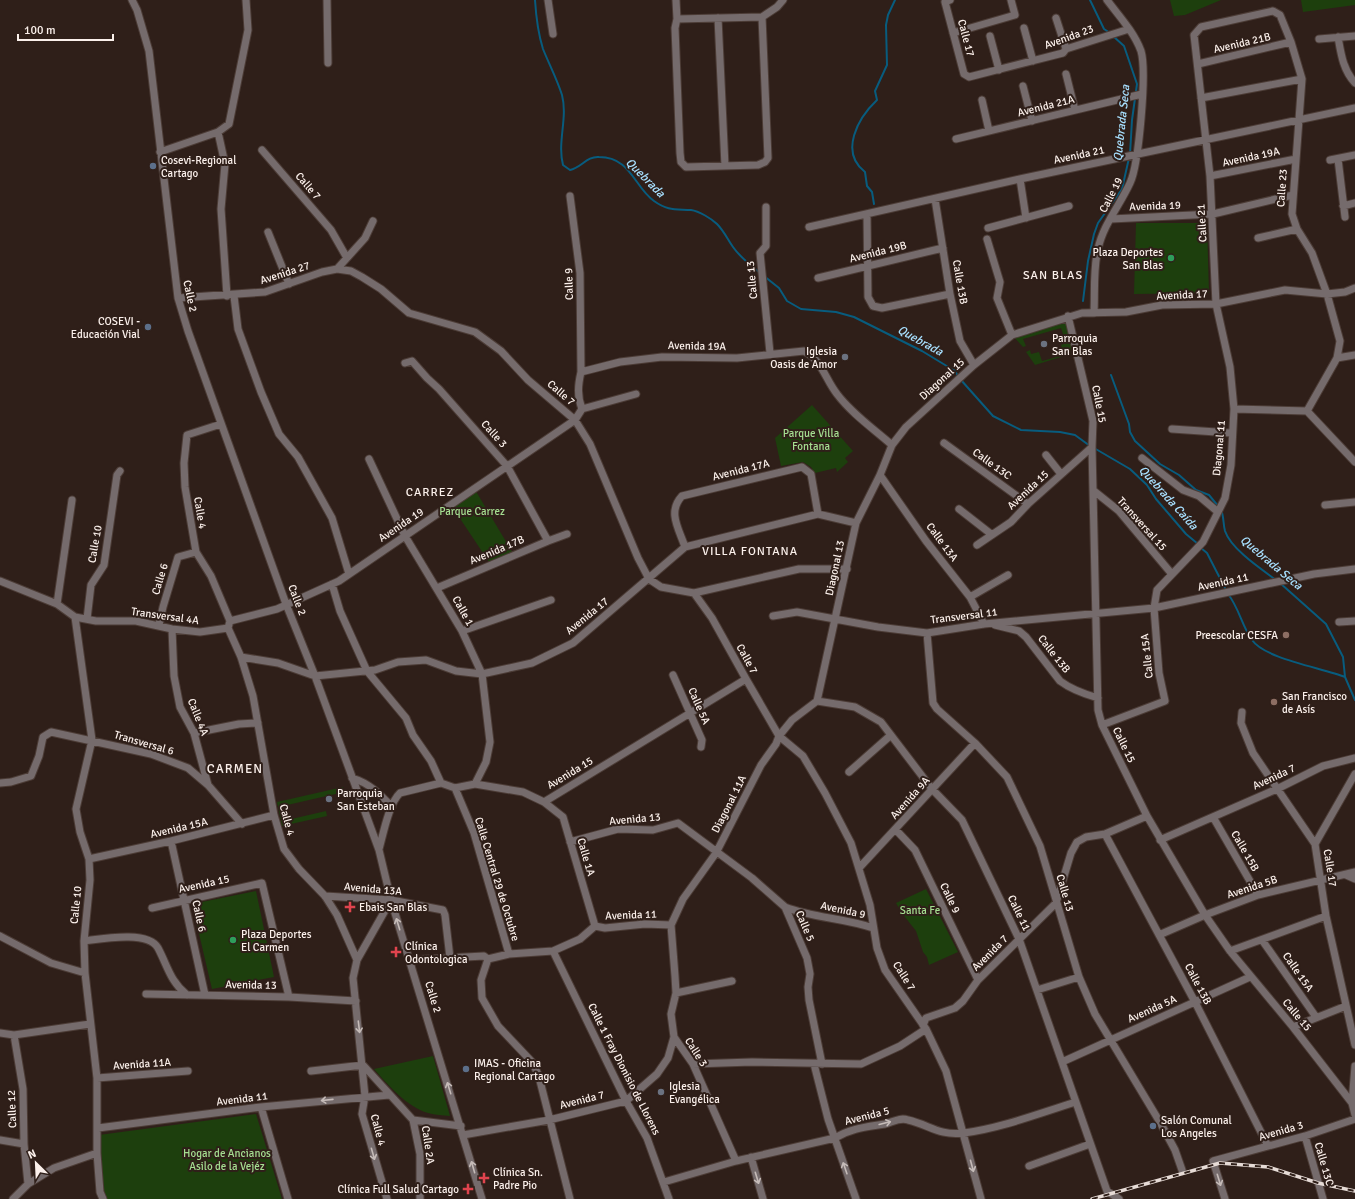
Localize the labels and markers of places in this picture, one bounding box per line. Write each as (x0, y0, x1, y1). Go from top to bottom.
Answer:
place label: Cosevi-Regional Cartago (161, 154, 236, 180)
marker: Cosevi-Regional Cartago (148, 161, 158, 171)
place label: Plaza Deportes San Blas (1092, 246, 1163, 272)
marker: Plaza Deportes San Blas (1166, 253, 1176, 263)
place label: COSEVI - Educación Vial (71, 315, 140, 341)
marker: COSEVI - Educación Vial (143, 322, 153, 332)
place label: Parroquia San Blas (1052, 332, 1098, 358)
marker: Parroquia San Blas (1039, 339, 1049, 349)
place label: Iglesia Oasis de Amor (770, 345, 837, 371)
marker: Iglesia Oasis de Amor (840, 352, 850, 362)
place label: Preescolar CESFA (1195, 629, 1278, 642)
marker: Preescolar CESFA (1281, 630, 1291, 640)
place label: San Francisco de Asís (1282, 690, 1347, 716)
marker: San Francisco de Asís (1269, 697, 1279, 707)
place label: Parroquia San Esteban (337, 787, 395, 813)
marker: Parroquia San Esteban (324, 794, 334, 804)
marker: Ebais San Blas (344, 901, 356, 913)
place label: Ebais San Blas (359, 901, 427, 914)
place label: Plaza Deportes El Carmen (241, 928, 312, 954)
marker: Plaza Deportes El Carmen (228, 935, 238, 945)
place label: Clínica Odontologica (405, 940, 468, 966)
marker: Clínica Odontologica (390, 946, 402, 958)
place label: IMAS - Oficina Regional Cartago (474, 1057, 555, 1083)
marker: IMAS - Oficina Regional Cartago (461, 1064, 471, 1074)
place label: Iglesia Evangélica (669, 1080, 720, 1106)
marker: Iglesia Evangélica (656, 1087, 666, 1097)
place label: Salón Comunal Los Angeles (1161, 1114, 1232, 1140)
marker: Salón Comunal Los Angeles (1148, 1121, 1158, 1131)
place label: Clínica Sn. Padre Pio (493, 1166, 543, 1192)
marker: Clínica Sn. Padre Pio (478, 1172, 490, 1184)
place label: Clínica Full Salud Cartago (337, 1183, 459, 1196)
marker: Clínica Full Salud Cartago (462, 1183, 474, 1195)

